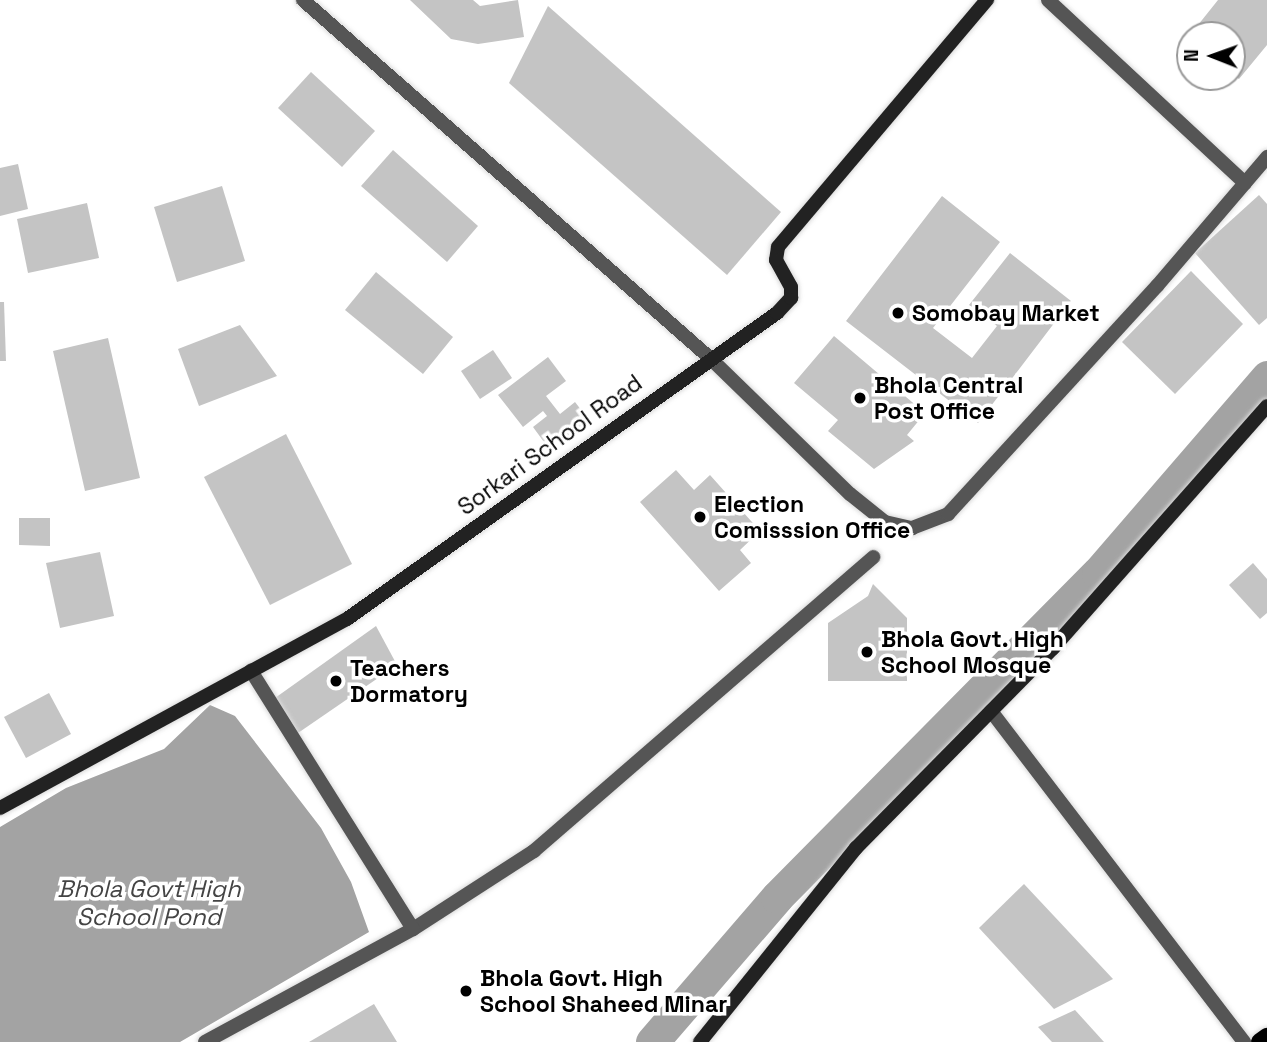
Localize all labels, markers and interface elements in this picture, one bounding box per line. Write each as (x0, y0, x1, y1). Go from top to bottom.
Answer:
north arrow (1176, 21, 1246, 91)
text: N (1179, 49, 1204, 62)
place label: Somobay Market (912, 299, 1100, 327)
marker: Somobay Market (890, 305, 906, 321)
street label: Sorkari School Road (453, 369, 647, 521)
place label: Bhola Central Post Office (874, 371, 1023, 425)
marker: Bhola Central Post Office (852, 390, 868, 406)
place label: Election Comisssion Office (714, 490, 910, 544)
marker: Election Comisssion Office (692, 509, 708, 525)
place label: Bhola Govt. High School Mosque (881, 625, 1065, 679)
marker: Bhola Govt. High School Mosque (859, 644, 875, 660)
place label: Teachers Dormatory (350, 654, 468, 708)
marker: Teachers Dormatory (328, 673, 344, 689)
water label: Bhola Govt High School Pond (57, 875, 241, 931)
place label: Bhola Govt. High School Shaheed Minar (480, 964, 727, 1018)
marker: Bhola Govt. High School Shaheed Minar (458, 983, 474, 999)

